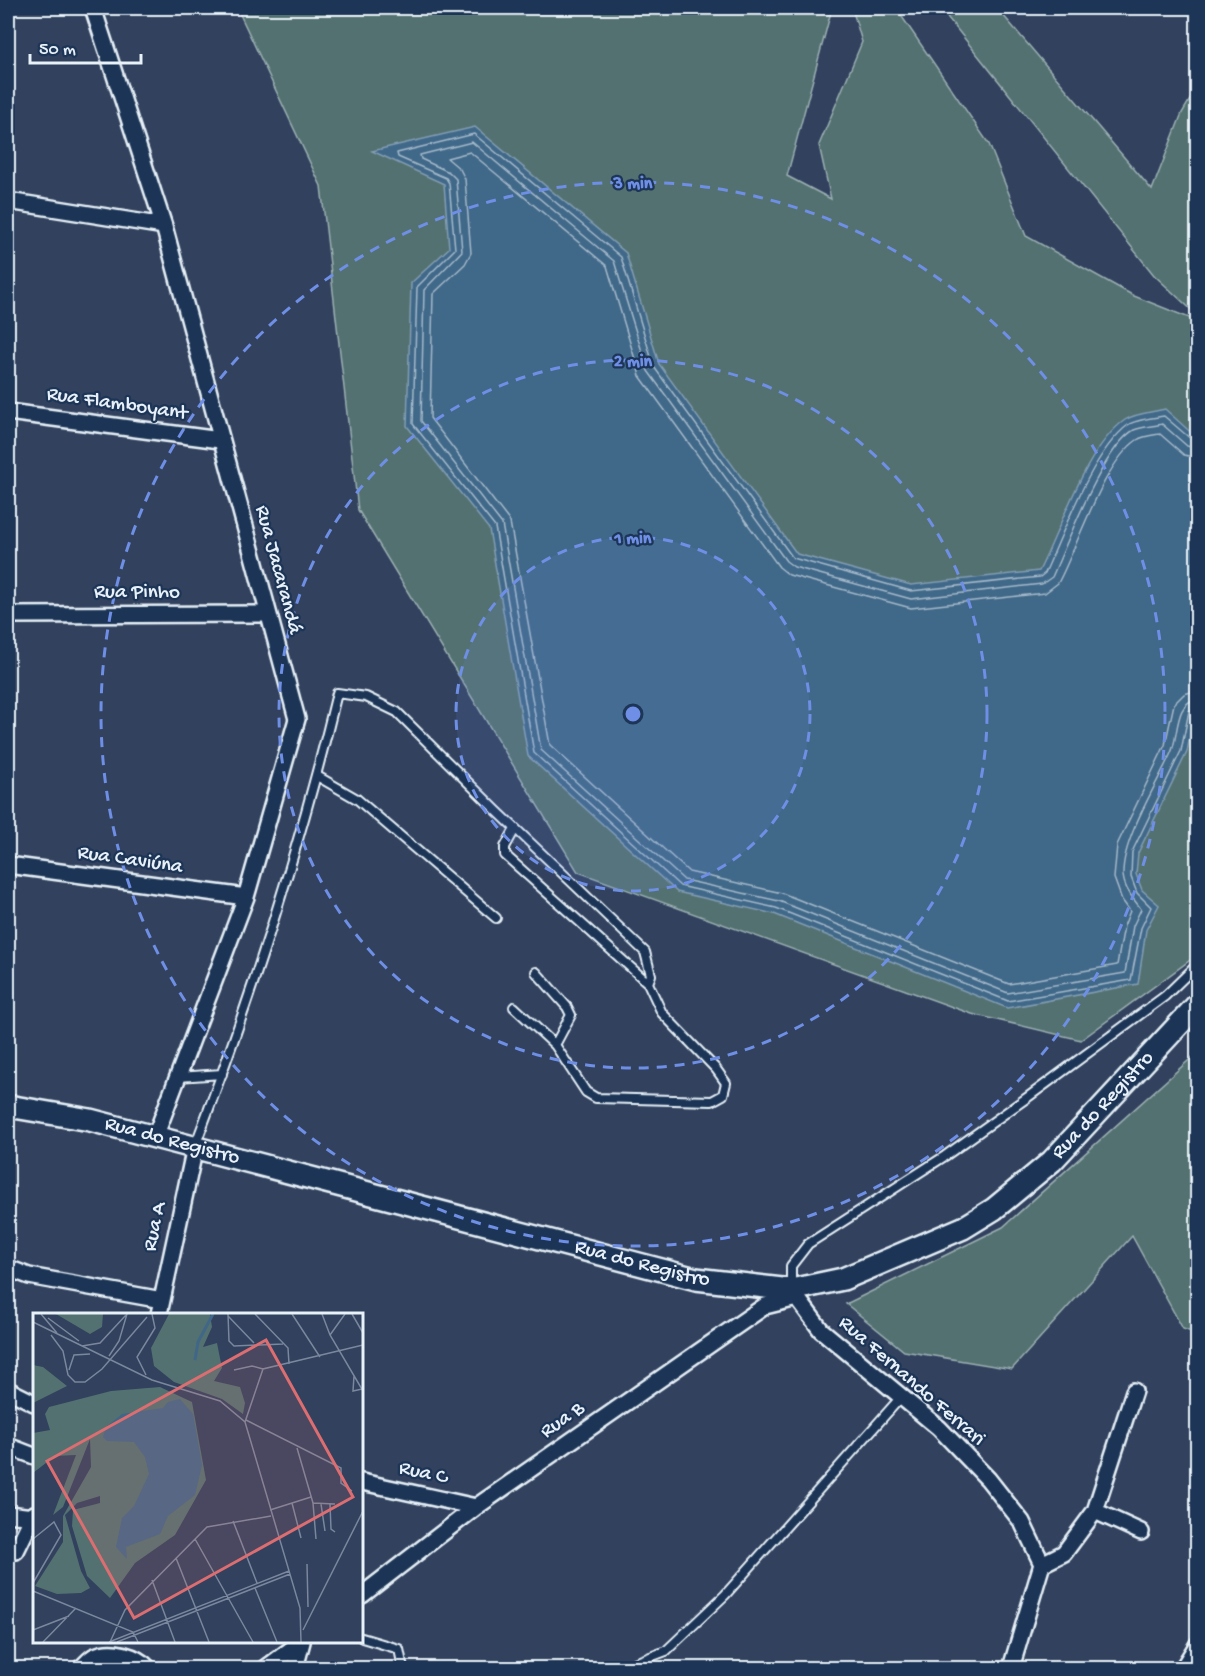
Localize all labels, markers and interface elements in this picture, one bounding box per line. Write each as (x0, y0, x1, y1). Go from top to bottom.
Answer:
scale bar (30, 27, 141, 65)
text: 50 m (39, 40, 76, 61)
text: 3 min (613, 174, 653, 195)
text: 2 min (614, 352, 653, 373)
street label: Rua Flamboyant (45, 383, 191, 428)
street label: Rua Jacarandá (248, 503, 307, 638)
text: 1 min (614, 529, 652, 550)
street label: Rua Pinho (94, 581, 180, 606)
centre of rings (623, 704, 643, 724)
street label: Rua Caviúna (76, 841, 185, 881)
street label: Rua do Registro (1047, 1046, 1160, 1165)
street label: Rua do Registro (102, 1112, 242, 1171)
street label: Rua A (139, 1198, 174, 1254)
street label: Rua do Registro (572, 1235, 711, 1293)
street label: Rua Fernando Ferrari (832, 1311, 990, 1453)
inset map (33, 1313, 363, 1643)
street label: Rua B (536, 1396, 591, 1445)
street label: Rua C (396, 1457, 451, 1492)

